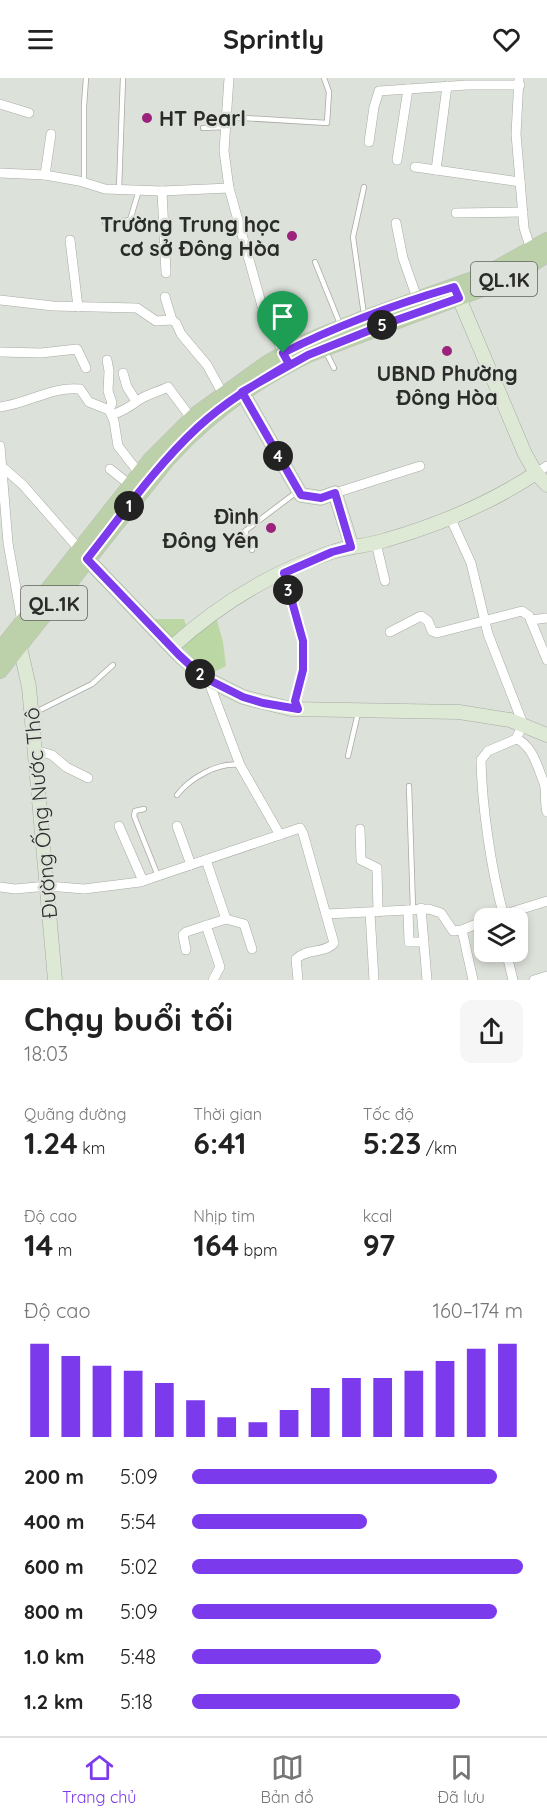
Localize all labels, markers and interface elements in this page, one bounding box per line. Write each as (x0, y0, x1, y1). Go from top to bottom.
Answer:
text: Sprintly (223, 22, 324, 56)
icon: menu (24, 23, 57, 56)
icon: heart (490, 23, 523, 56)
place label: HT Pearl (159, 105, 246, 131)
marker: HT Pearl (140, 111, 154, 125)
place label: Trường Trung học cơ sở Đông Hòa (100, 211, 280, 261)
marker: Trường Trung học cơ sở Đông Hòa (285, 229, 299, 243)
road number: QL.1K (471, 262, 537, 296)
pin (257, 291, 308, 353)
icon: arrive (266, 300, 299, 333)
pin: 5 (367, 310, 397, 340)
text: 5 (377, 315, 387, 335)
marker: UBND Phường Đông Hòa (440, 344, 454, 358)
place label: UBND Phường Đông Hòa (376, 360, 518, 410)
pin: 4 (263, 441, 293, 471)
text: 4 (273, 446, 283, 466)
pin: 1 (114, 491, 144, 521)
text: 1 (126, 496, 132, 516)
place label: Đình Đông Yên (162, 503, 259, 553)
marker: Đình Đông Yên (264, 521, 278, 535)
pin: 3 (273, 575, 303, 605)
text: 3 (284, 580, 292, 600)
road number: QL.1K (21, 586, 87, 620)
pin: 2 (185, 659, 215, 689)
text: 2 (195, 664, 205, 684)
street label: Đường Ống Nước Thô (18, 706, 62, 920)
map controls (474, 908, 528, 962)
button: layers (474, 908, 528, 962)
text: Chạy buổi tối (24, 998, 233, 1039)
button: share (460, 1000, 523, 1063)
text: 18:03 (24, 1041, 68, 1066)
text: Quãng đường (24, 1104, 127, 1124)
text: Thời gian (193, 1104, 262, 1124)
text: Tốc độ (363, 1104, 414, 1124)
text: 1.24 (24, 1124, 78, 1162)
text: 6:41 (193, 1124, 247, 1162)
text: 5:23 (363, 1124, 421, 1162)
text: km (78, 1138, 105, 1158)
text: /km (421, 1138, 457, 1158)
text: Độ cao (24, 1206, 77, 1226)
text: Nhịp tim (193, 1206, 255, 1226)
text: kcal (363, 1206, 393, 1226)
text: 14 (24, 1226, 53, 1264)
text: 164 (193, 1226, 239, 1264)
text: 97 (363, 1226, 395, 1264)
text: m (53, 1240, 72, 1260)
text: bpm (239, 1240, 278, 1260)
text: Độ cao (24, 1298, 90, 1323)
text: 160–174 m (433, 1298, 523, 1323)
text: 200 m (24, 1464, 84, 1489)
text: 5:09 (120, 1464, 158, 1489)
text: 400 m (24, 1509, 84, 1534)
text: 5:54 (120, 1509, 156, 1534)
text: 600 m (24, 1554, 84, 1579)
text: 5:02 (120, 1554, 158, 1579)
text: 800 m (24, 1599, 84, 1624)
text: 5:09 (120, 1599, 158, 1624)
text: 1.0 km (24, 1644, 84, 1669)
text: 5:48 (120, 1644, 156, 1669)
text: 1.2 km (24, 1689, 84, 1714)
text: 5:18 (120, 1689, 153, 1714)
tab: Trang chủ (62, 1751, 136, 1807)
tab: Bản đồ (260, 1751, 314, 1807)
tab: Đã lưu (438, 1751, 485, 1807)

